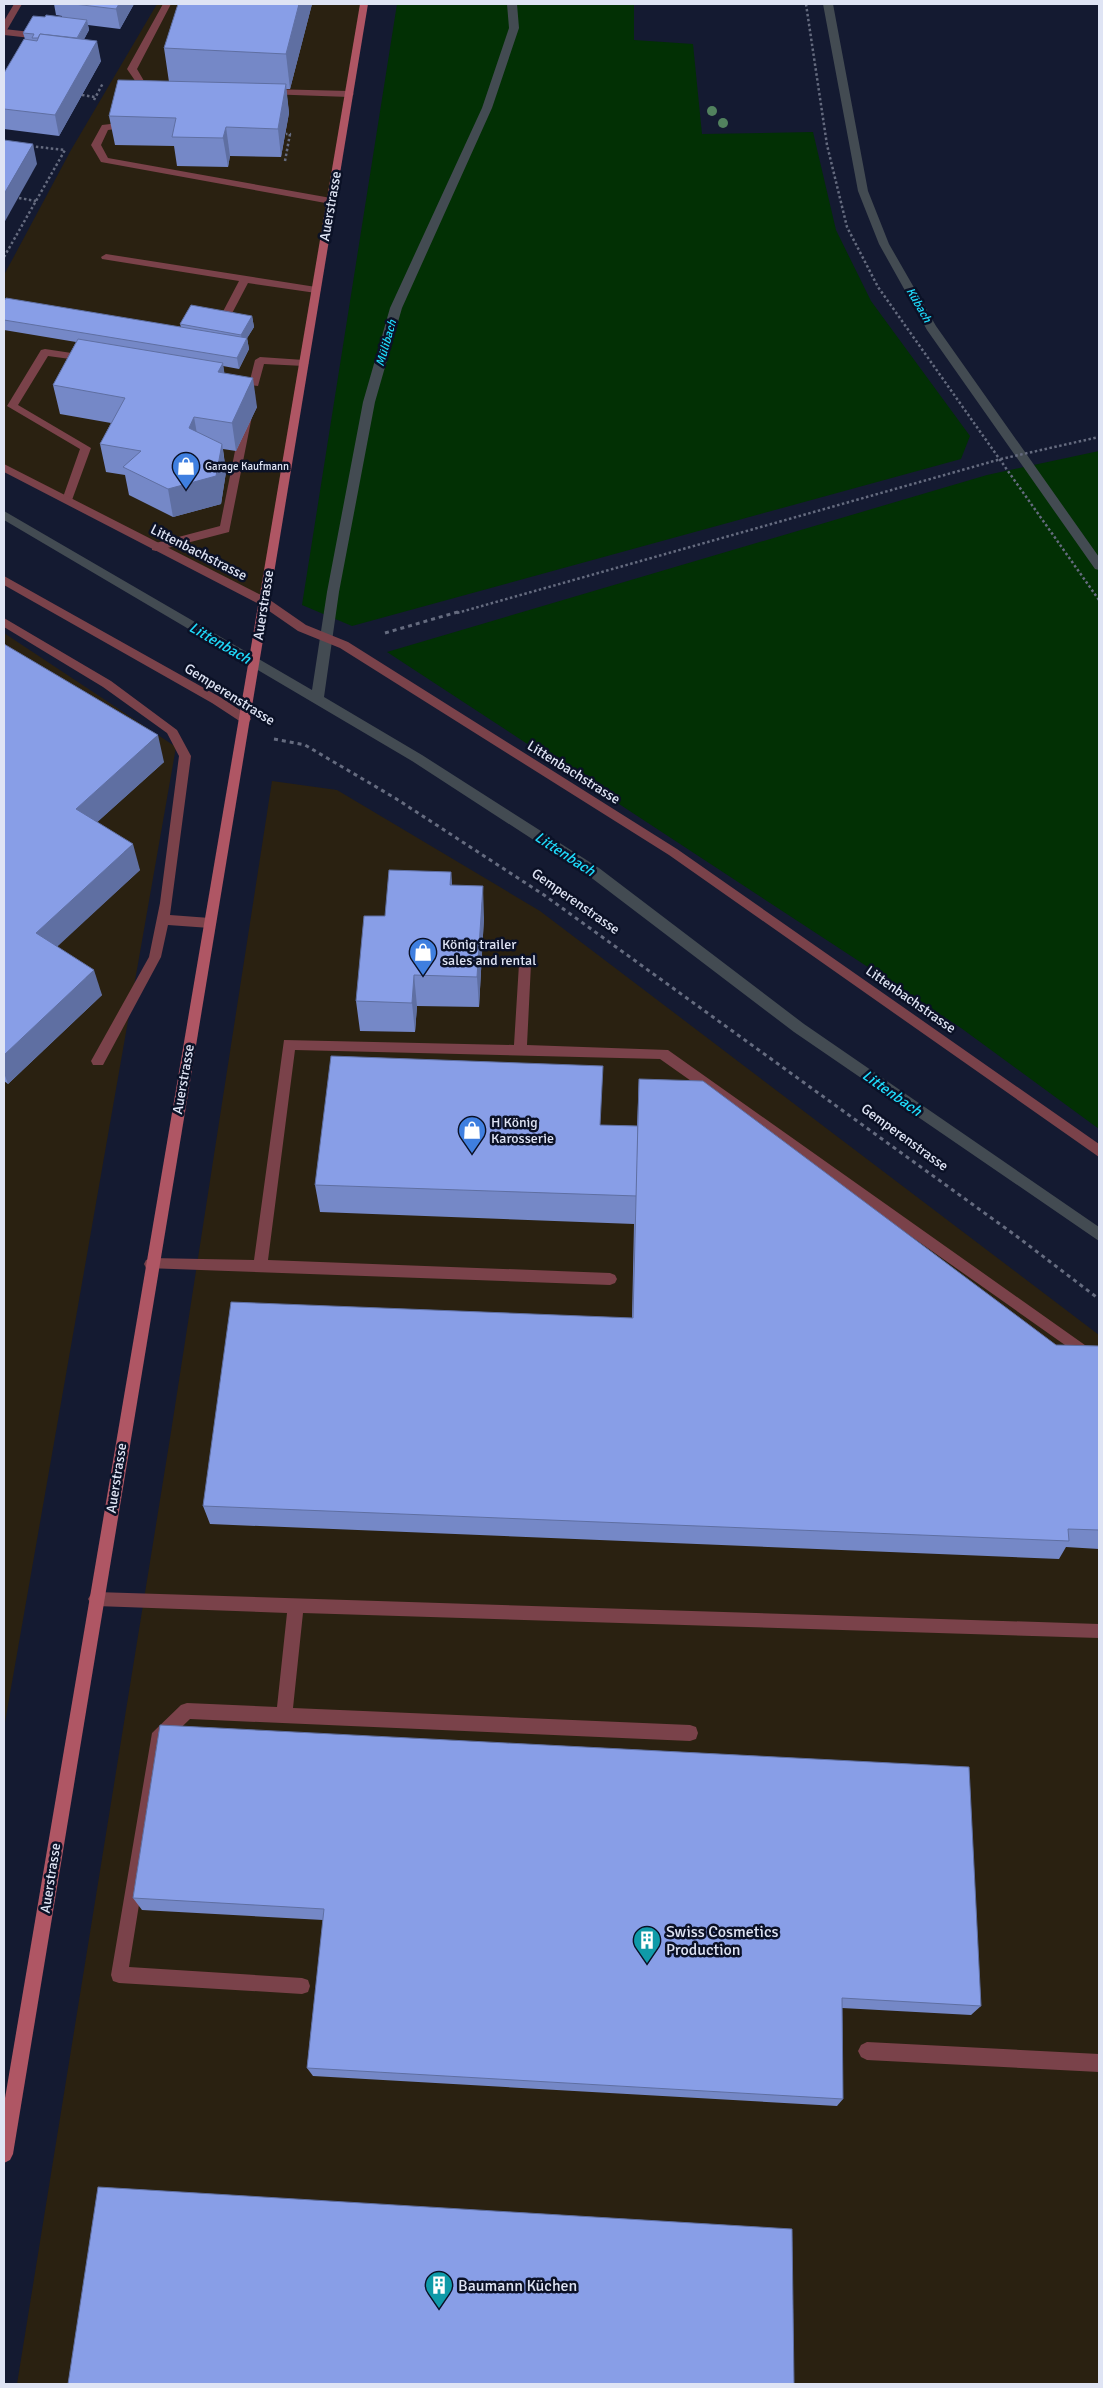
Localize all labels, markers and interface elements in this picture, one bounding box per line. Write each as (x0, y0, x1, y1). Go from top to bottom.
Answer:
street label: Auerstrasse (316, 170, 345, 242)
water label: Kübach (903, 285, 935, 326)
water label: Mülibach (373, 318, 400, 368)
shop icon: Garage Kaufmann (171, 451, 201, 490)
place label: Garage Kaufmann (205, 460, 289, 473)
street label: Littenbachstrasse (148, 521, 250, 584)
street label: Auerstrasse (250, 569, 277, 641)
water label: Littenbach (186, 618, 255, 668)
street label: Gemperenstrasse (181, 660, 278, 729)
street label: Littenbachstrasse (524, 737, 623, 808)
water label: Littenbach (531, 828, 599, 881)
street label: Gemperenstrasse (528, 865, 623, 938)
place label: König trailer sales and rental (442, 936, 536, 969)
shop icon: König trailer sales and rental (408, 937, 438, 976)
street label: Littenbachstrasse (862, 962, 959, 1037)
street label: Auerstrasse (169, 1043, 198, 1115)
water label: Littenbach (859, 1066, 926, 1120)
street label: Gemperenstrasse (858, 1100, 952, 1175)
place label: H König Karosserie (491, 1114, 554, 1147)
shop icon: H König Karosserie (457, 1115, 487, 1154)
street label: Auerstrasse (103, 1442, 130, 1514)
street label: Auerstrasse (37, 1842, 64, 1914)
place label: Swiss Cosmetics Production (666, 1922, 778, 1960)
building icon: Swiss Cosmetics Production (632, 1925, 662, 1964)
building icon: Baumann Küchen (424, 2270, 454, 2309)
place label: Baumann Küchen (458, 2276, 577, 2296)

